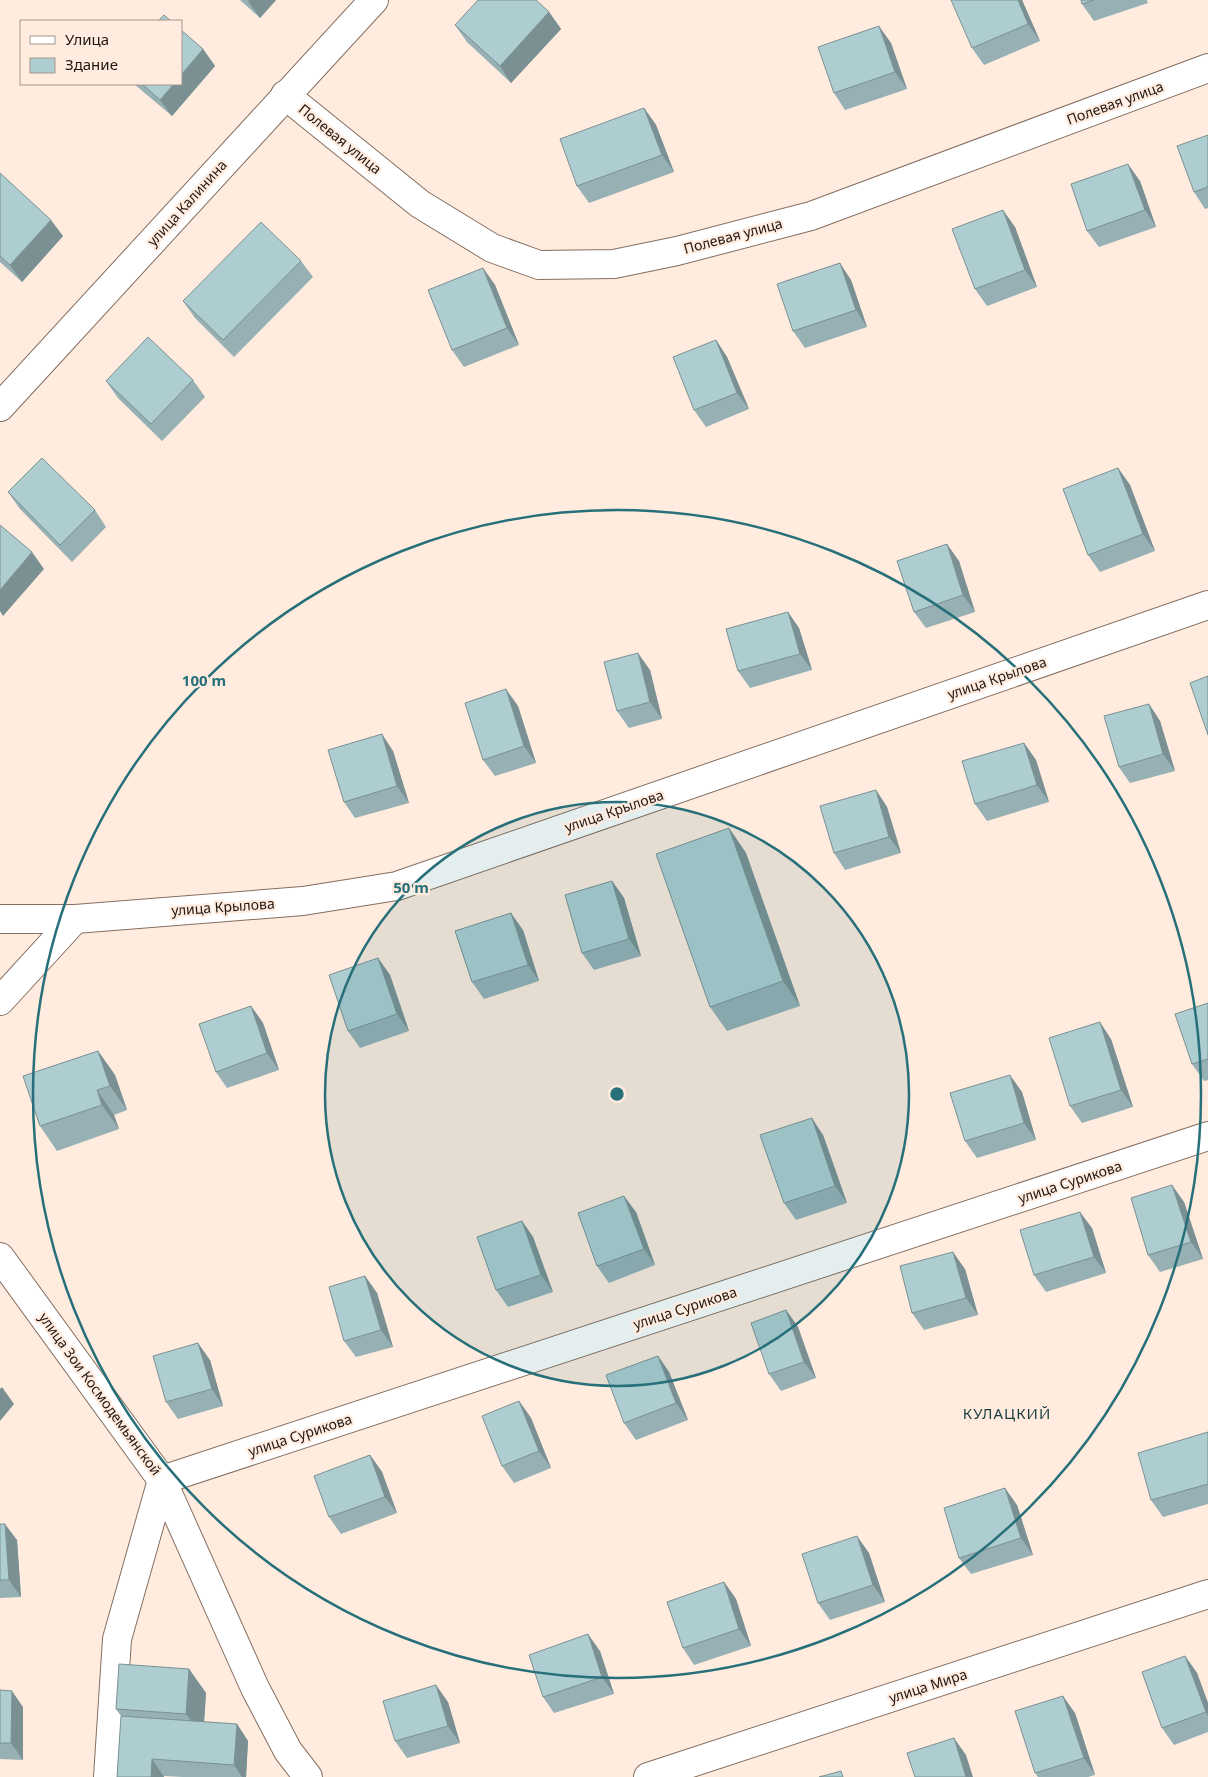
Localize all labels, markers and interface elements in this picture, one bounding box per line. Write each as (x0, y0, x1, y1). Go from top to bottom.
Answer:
legend (20, 20, 182, 85)
text: Улица (65, 29, 109, 49)
text: Здание (65, 54, 118, 74)
street label: Полевая улица (1064, 76, 1166, 129)
street label: Полевая улица (295, 99, 386, 178)
street label: улица Калинина (143, 155, 231, 250)
street label: Полевая улица (681, 213, 784, 258)
street label: улица Крылова (945, 652, 1049, 703)
text: 100 m (182, 670, 226, 690)
street label: улица Крылова (562, 785, 666, 836)
text: 50 m (393, 877, 429, 897)
street label: улица Крылова (171, 893, 275, 920)
centre of rings (608, 1085, 626, 1103)
street label: улица Сурикова (1016, 1156, 1124, 1207)
street label: улица Сурикова (631, 1282, 739, 1333)
street label: улица Зои Космодемьянской (35, 1309, 166, 1479)
district label: КУЛАЦКИЙ (963, 1403, 1051, 1423)
street label: улица Сурикова (246, 1409, 354, 1460)
street label: улица Мира (886, 1664, 969, 1707)

